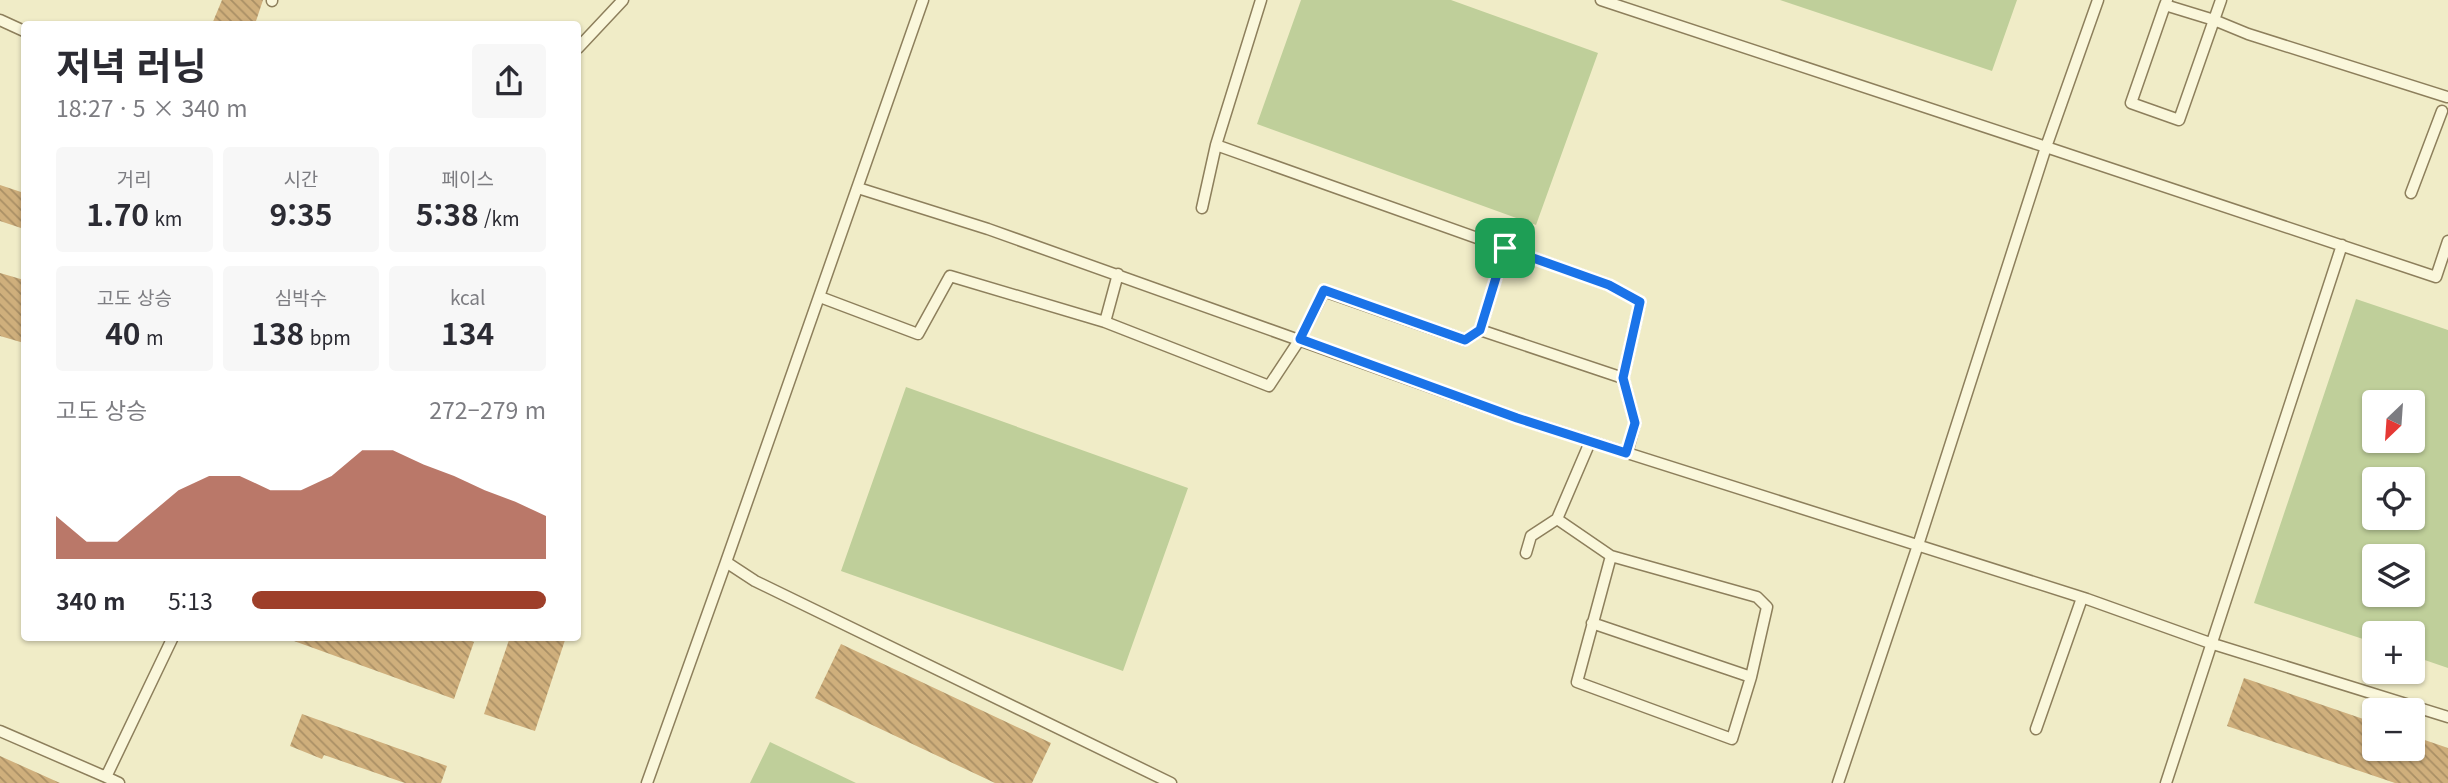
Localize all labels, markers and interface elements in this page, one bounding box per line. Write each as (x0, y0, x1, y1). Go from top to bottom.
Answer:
text: 저녁 러닝 (56, 36, 206, 91)
button: share (472, 44, 546, 118)
text: 18:27 · 5 × 340 m (56, 90, 247, 124)
text: 거리 (117, 164, 152, 191)
text: 시간 (284, 164, 318, 191)
text: 페이스 (441, 164, 494, 191)
text: 1.70 (86, 191, 149, 235)
text: 9:35 (270, 191, 332, 235)
text: 5:38 (416, 191, 479, 235)
text: km (149, 204, 182, 231)
text: /km (479, 204, 520, 231)
pin (1475, 218, 1535, 278)
icon: arrive (1486, 229, 1524, 267)
text: 고도 상승 (97, 283, 172, 310)
text: 심박수 (275, 283, 327, 310)
text: kcal (450, 283, 485, 310)
text: 40 (105, 310, 141, 354)
text: 138 (251, 310, 304, 354)
text: 134 (441, 310, 494, 354)
text: m (141, 323, 163, 350)
text: bpm (304, 323, 351, 350)
north arrow (2362, 390, 2426, 453)
map controls (2362, 390, 2425, 761)
text: 고도 상승 (56, 392, 147, 426)
text: 272–279 m (429, 392, 546, 426)
button: locate (2362, 467, 2425, 530)
button: layers (2362, 544, 2425, 607)
text: 340 m (56, 583, 125, 617)
text: 5:13 (168, 583, 213, 617)
button: + (2362, 621, 2425, 684)
button: − (2362, 698, 2425, 761)

